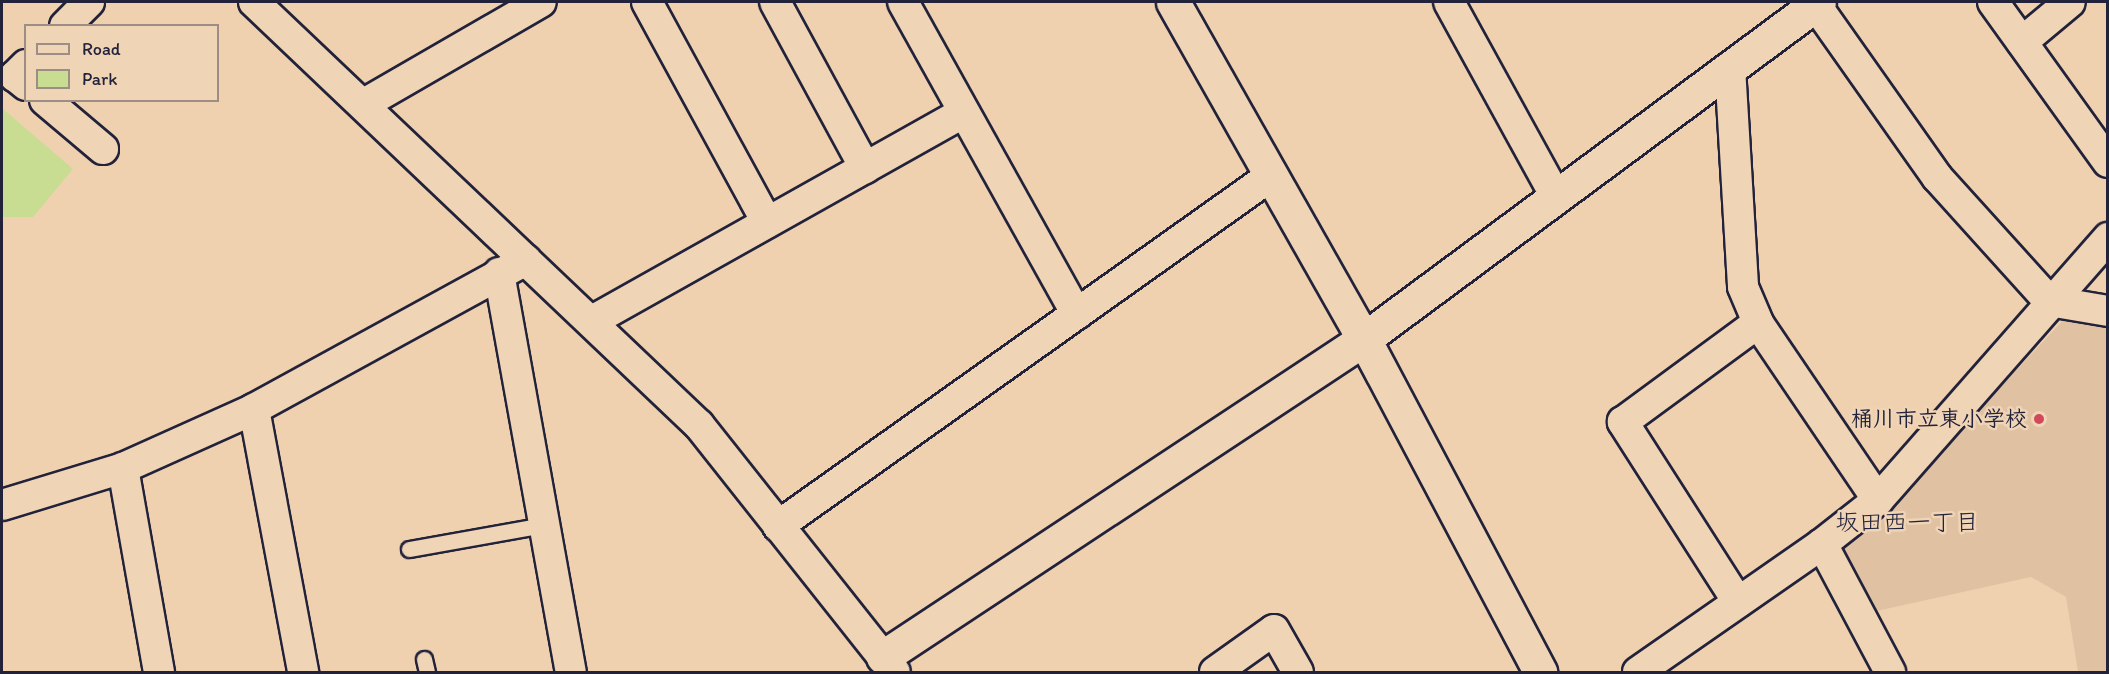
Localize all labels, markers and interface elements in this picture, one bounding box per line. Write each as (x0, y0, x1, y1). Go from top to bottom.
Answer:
legend (24, 24, 219, 102)
text: Road (82, 38, 121, 60)
text: Park (82, 68, 117, 90)
place label: 桶川市立東小学校 (1851, 406, 2027, 432)
marker: 桶川市立東小学校 (2032, 412, 2046, 426)
district label: 坂田西一丁目 (1835, 508, 1979, 536)

